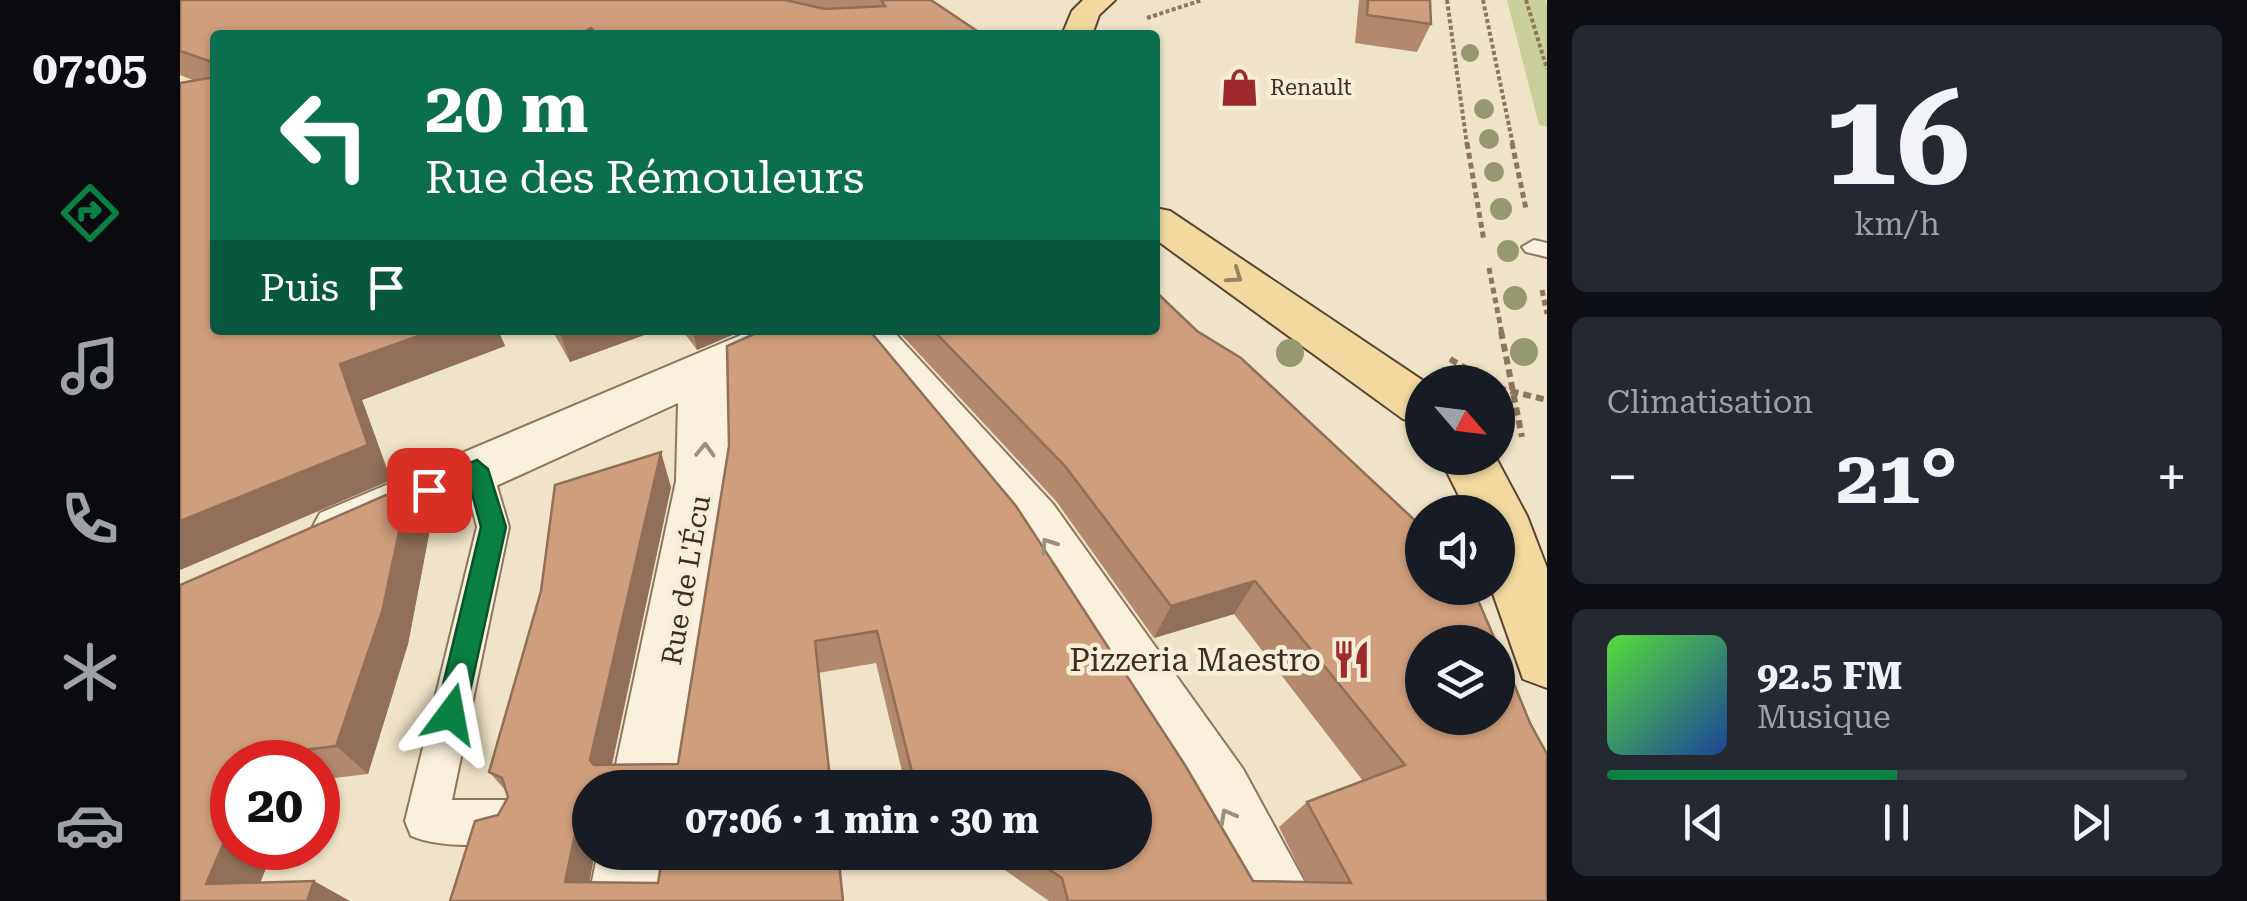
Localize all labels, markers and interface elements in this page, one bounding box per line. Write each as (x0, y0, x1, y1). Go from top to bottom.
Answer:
text: 07:05 (33, 42, 147, 95)
text: 16 (1824, 63, 1970, 216)
shop icon: Renault (1219, 66, 1261, 108)
text: 20 m (425, 67, 589, 149)
icon: left (260, 70, 390, 200)
place label: Renault (1270, 75, 1352, 100)
text: Rue des Rémouleurs (425, 151, 864, 204)
icon: directions (55, 178, 125, 248)
text: km/h (1854, 205, 1940, 243)
icon: arrive (359, 260, 414, 315)
one-way arrow (1224, 264, 1242, 282)
text: Puis (260, 266, 339, 310)
icon: music (55, 331, 125, 401)
north arrow (1405, 365, 1515, 475)
map controls (1405, 365, 1515, 735)
text: Climatisation (1607, 383, 1813, 421)
text: 21° (1836, 433, 1958, 521)
one-way arrow (694, 441, 715, 457)
text: − (1607, 445, 1638, 509)
text: + (2156, 445, 2187, 509)
pin (387, 448, 472, 533)
icon: arrive (402, 463, 457, 518)
icon: phone (55, 484, 125, 554)
street label: Rue de L'Écu (654, 492, 717, 668)
button: sound (1405, 495, 1515, 605)
one-way arrow (1041, 537, 1060, 555)
button: layers (1405, 625, 1515, 735)
icon: climate (55, 637, 125, 707)
restaurant icon: Pizzeria Maestro (1330, 639, 1372, 681)
place label: Pizzeria Maestro (1069, 641, 1321, 679)
text: 92.5 FM (1757, 654, 1903, 698)
position arrow (399, 662, 503, 766)
text: Musique (1757, 698, 1891, 736)
speed limit sign: 20 (210, 740, 340, 870)
icon: car (55, 790, 125, 860)
icon: previous (1676, 795, 1731, 850)
icon: pause (1869, 795, 1924, 850)
icon: next (2063, 795, 2118, 850)
text: 07:06 · 1 min · 30 m (685, 798, 1039, 842)
one-way arrow (1220, 808, 1239, 826)

